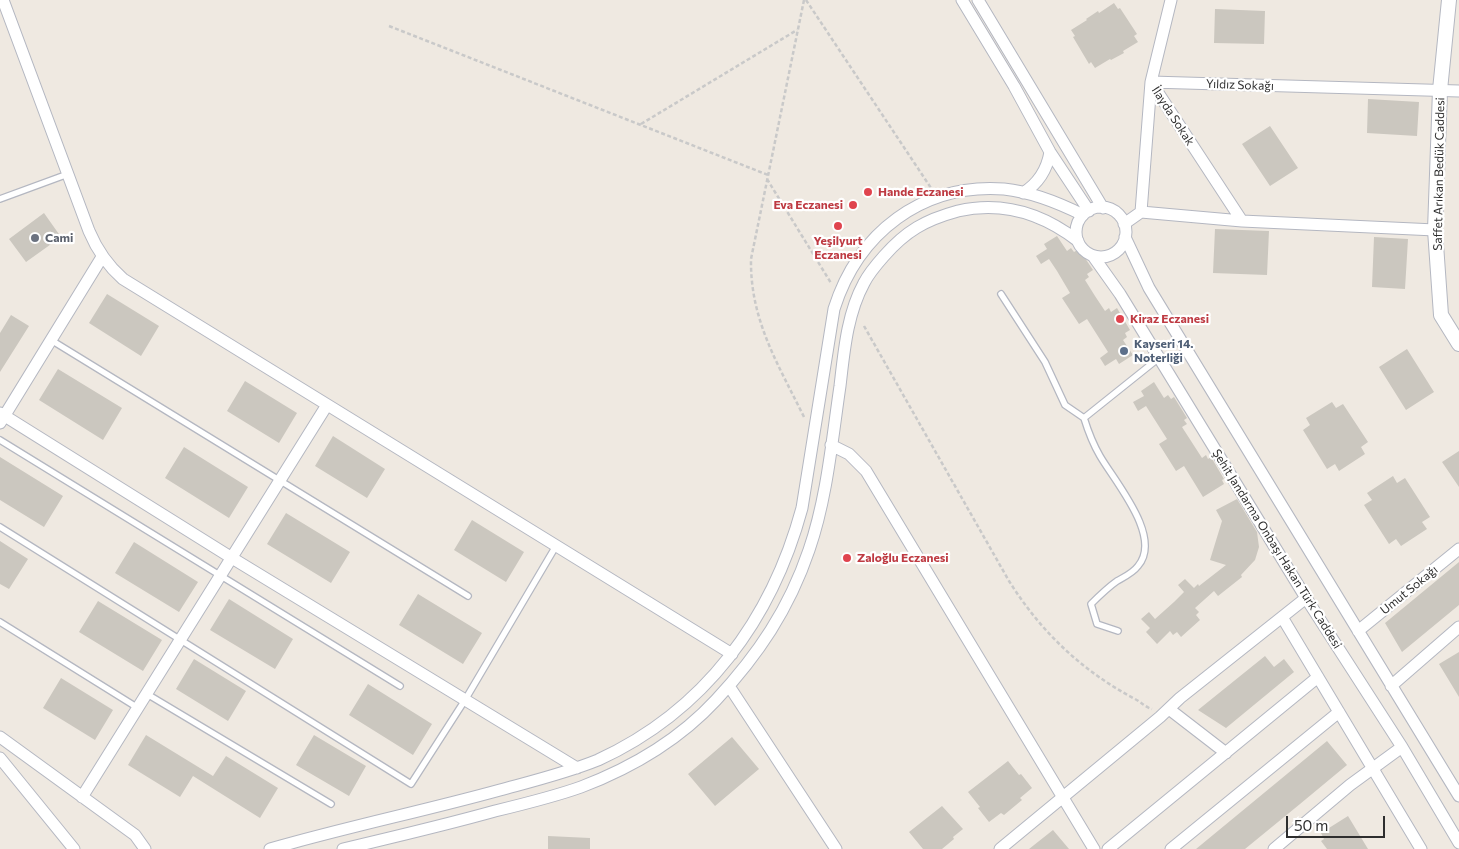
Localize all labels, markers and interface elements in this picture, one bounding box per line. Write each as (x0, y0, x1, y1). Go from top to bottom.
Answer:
street label: Yıldız Sokağı (1206, 77, 1274, 93)
street label: İlayda Sokak (1149, 84, 1197, 148)
street label: Saffet Arıkan Bedük Caddesi (1430, 97, 1448, 251)
place label: Hande Eczanesi (878, 185, 964, 199)
marker: Hande Eczanesi (862, 186, 874, 198)
place label: Eva Eczanesi (773, 198, 843, 212)
marker: Eva Eczanesi (847, 199, 859, 211)
marker: Yeşilyurt Eczanesi (832, 220, 844, 232)
place label: Cami (45, 231, 73, 245)
marker: Cami (29, 232, 41, 244)
place label: Yeşilyurt Eczanesi (814, 234, 862, 262)
place label: Kiraz Eczanesi (1130, 312, 1209, 326)
marker: Kiraz Eczanesi (1114, 313, 1126, 325)
place label: Kayseri 14. Noterliği (1134, 337, 1193, 365)
marker: Kayseri 14. Noterliği (1118, 345, 1130, 357)
street label: Şehit Jandarma Onbaşı Hakan Türk Caddesi (1209, 447, 1345, 651)
place label: Zaloğlu Eczanesi (857, 551, 949, 565)
marker: Zaloğlu Eczanesi (841, 552, 853, 564)
street label: Umut Sokağı (1377, 562, 1441, 618)
scale bar (1289, 806, 1388, 838)
text: 50 m (1294, 816, 1328, 834)

